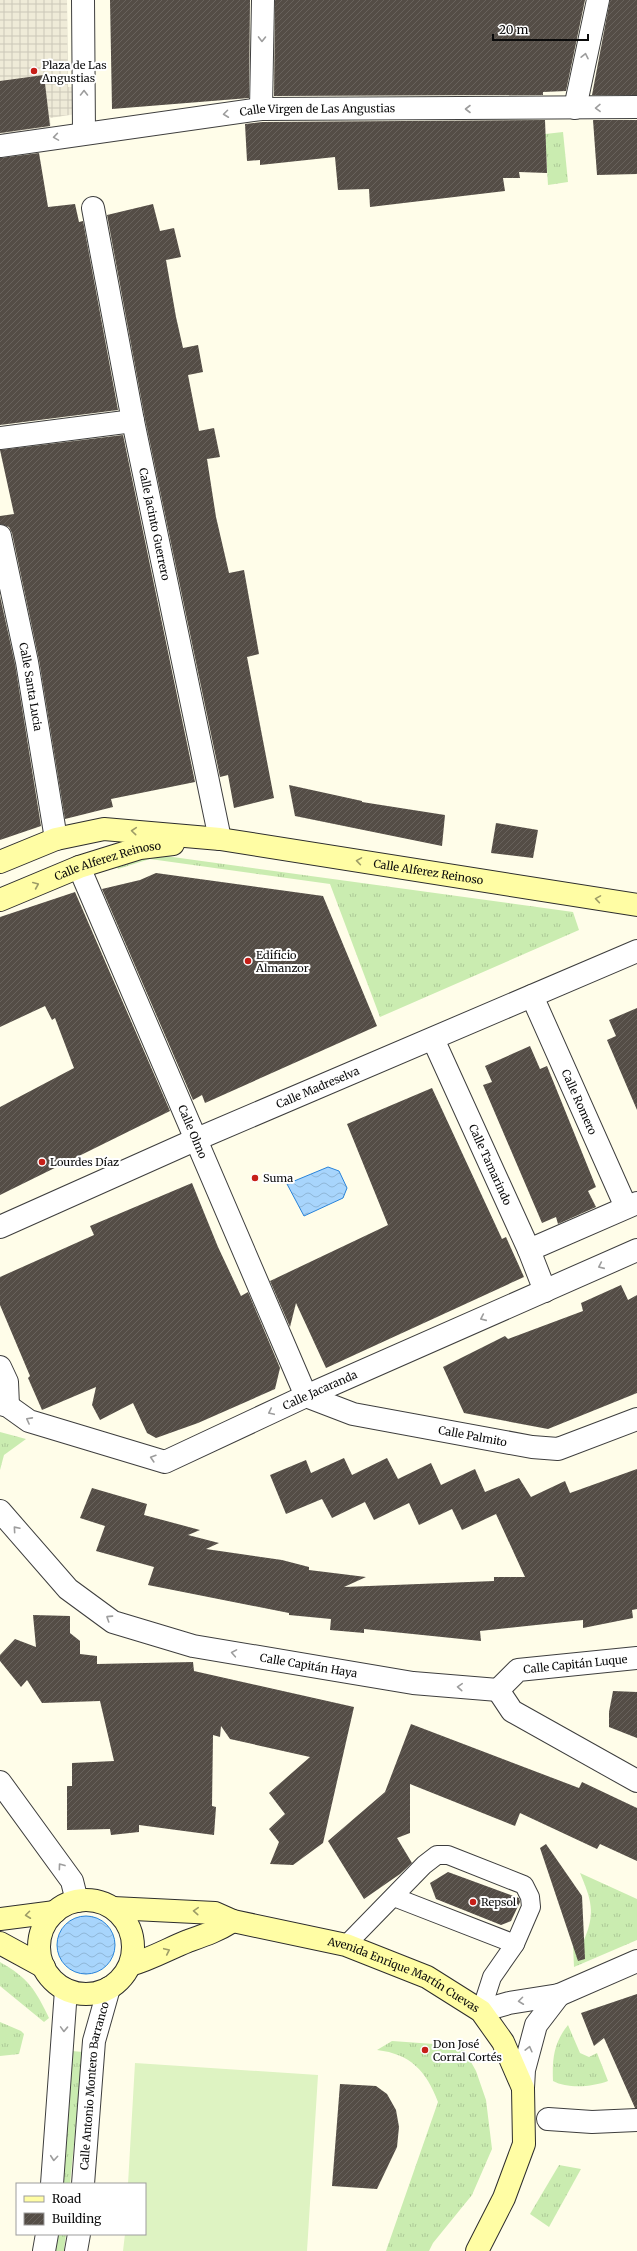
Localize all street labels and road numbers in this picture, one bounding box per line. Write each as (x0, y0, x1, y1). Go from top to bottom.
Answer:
street label: Calle Virgen de Las Angustias (239, 101, 395, 119)
street label: Calle Jacinto Guerrero (136, 467, 173, 582)
street label: Calle Santa Lucia (16, 641, 45, 732)
street label: Calle Alferez Reinoso (52, 838, 162, 884)
street label: Calle Alferez Reinoso (372, 856, 485, 888)
street label: Calle Madreselva (274, 1063, 361, 1111)
street label: Calle Romero (559, 1067, 600, 1137)
street label: Calle Olmo (175, 1103, 210, 1161)
street label: Calle Tamarindo (466, 1122, 515, 1208)
street label: Calle Jacaranda (280, 1367, 360, 1413)
street label: Calle Palmito (437, 1423, 509, 1449)
street label: Calle Capitán Haya (259, 1650, 358, 1681)
street label: Calle Capitán Luque (523, 1652, 628, 1676)
street label: Avenida Enrique Martín Cuevas (325, 1934, 482, 2015)
street label: Calle Antonio Montero Barranco (77, 2000, 112, 2171)

